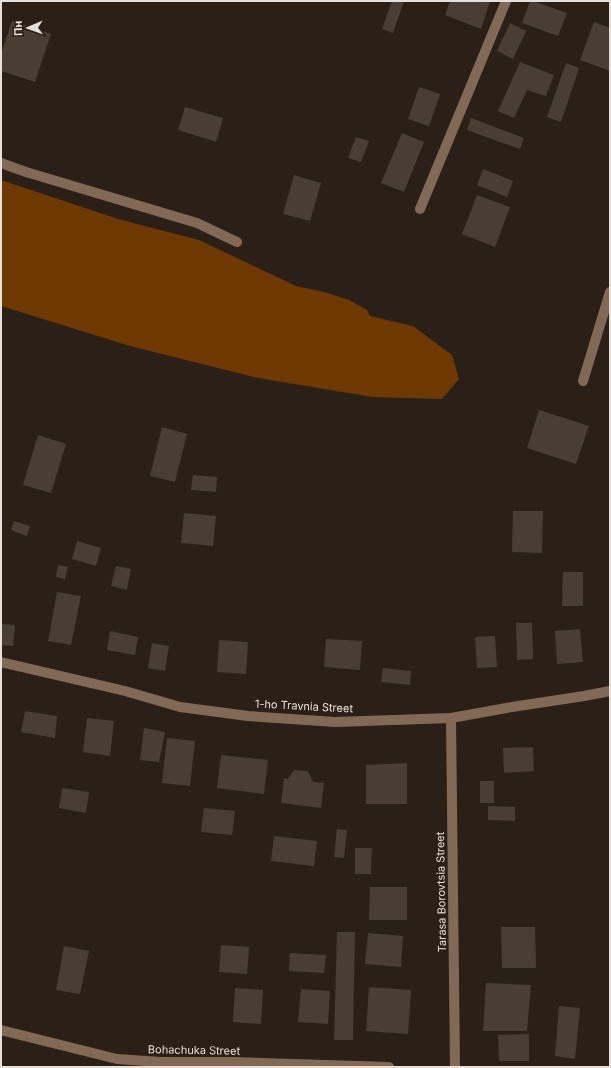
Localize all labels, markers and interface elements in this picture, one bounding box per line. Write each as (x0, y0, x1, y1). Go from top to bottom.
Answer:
north arrow (8, 8, 48, 48)
text: Пн (11, 20, 25, 36)
street label: 1-ho Travnia Street (255, 696, 354, 716)
street label: Tarasa Borovtsia Street (433, 831, 449, 952)
street label: Bohachuka Street (148, 1042, 241, 1058)

